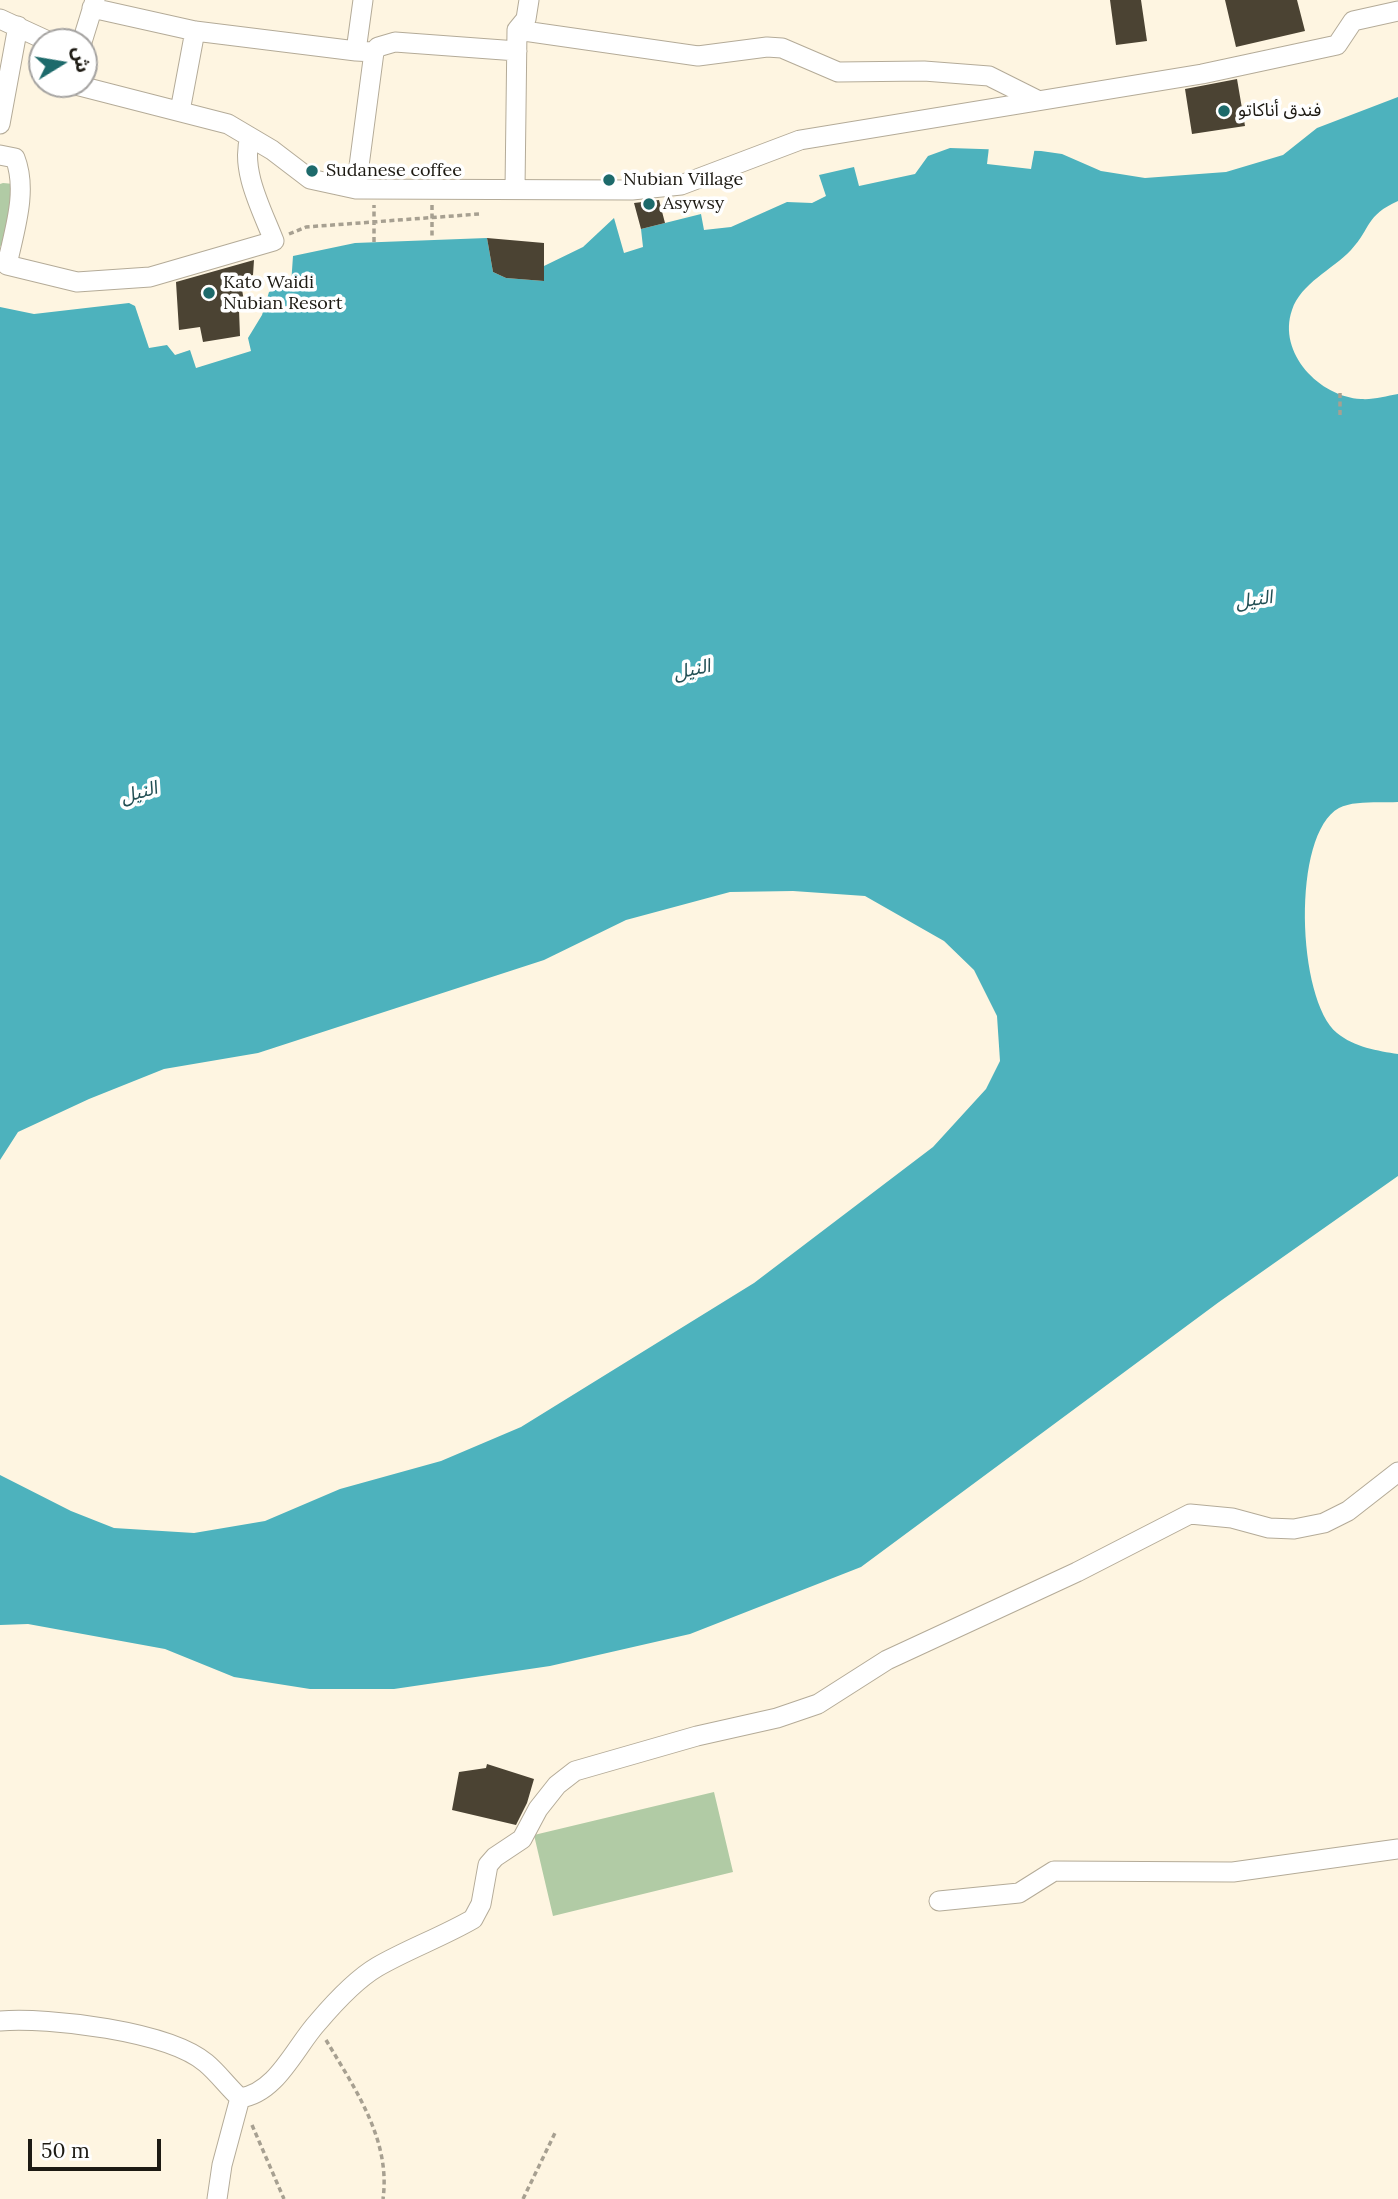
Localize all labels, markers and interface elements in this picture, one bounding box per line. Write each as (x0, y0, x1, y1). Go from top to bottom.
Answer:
north arrow (28, 28, 98, 98)
text: ش (67, 44, 96, 74)
place label: فندق أناكاتو (1238, 100, 1321, 122)
marker: فندق أناكاتو (1216, 103, 1232, 119)
place label: Sudanese coffee (326, 160, 462, 182)
marker: Sudanese coffee (304, 163, 320, 179)
place label: Nubian Village (623, 169, 743, 191)
marker: Nubian Village (601, 172, 617, 188)
place label: Asywsy (663, 193, 724, 215)
marker: Asywsy (641, 196, 657, 212)
place label: Kato Waidi Nubian Resort (223, 272, 343, 314)
marker: Kato Waidi Nubian Resort (201, 285, 217, 301)
water label: النيل (1234, 586, 1274, 614)
water label: النيل (672, 655, 712, 685)
water label: النيل (118, 777, 160, 809)
scale bar (32, 2126, 164, 2170)
text: 50 m (41, 2137, 90, 2164)

